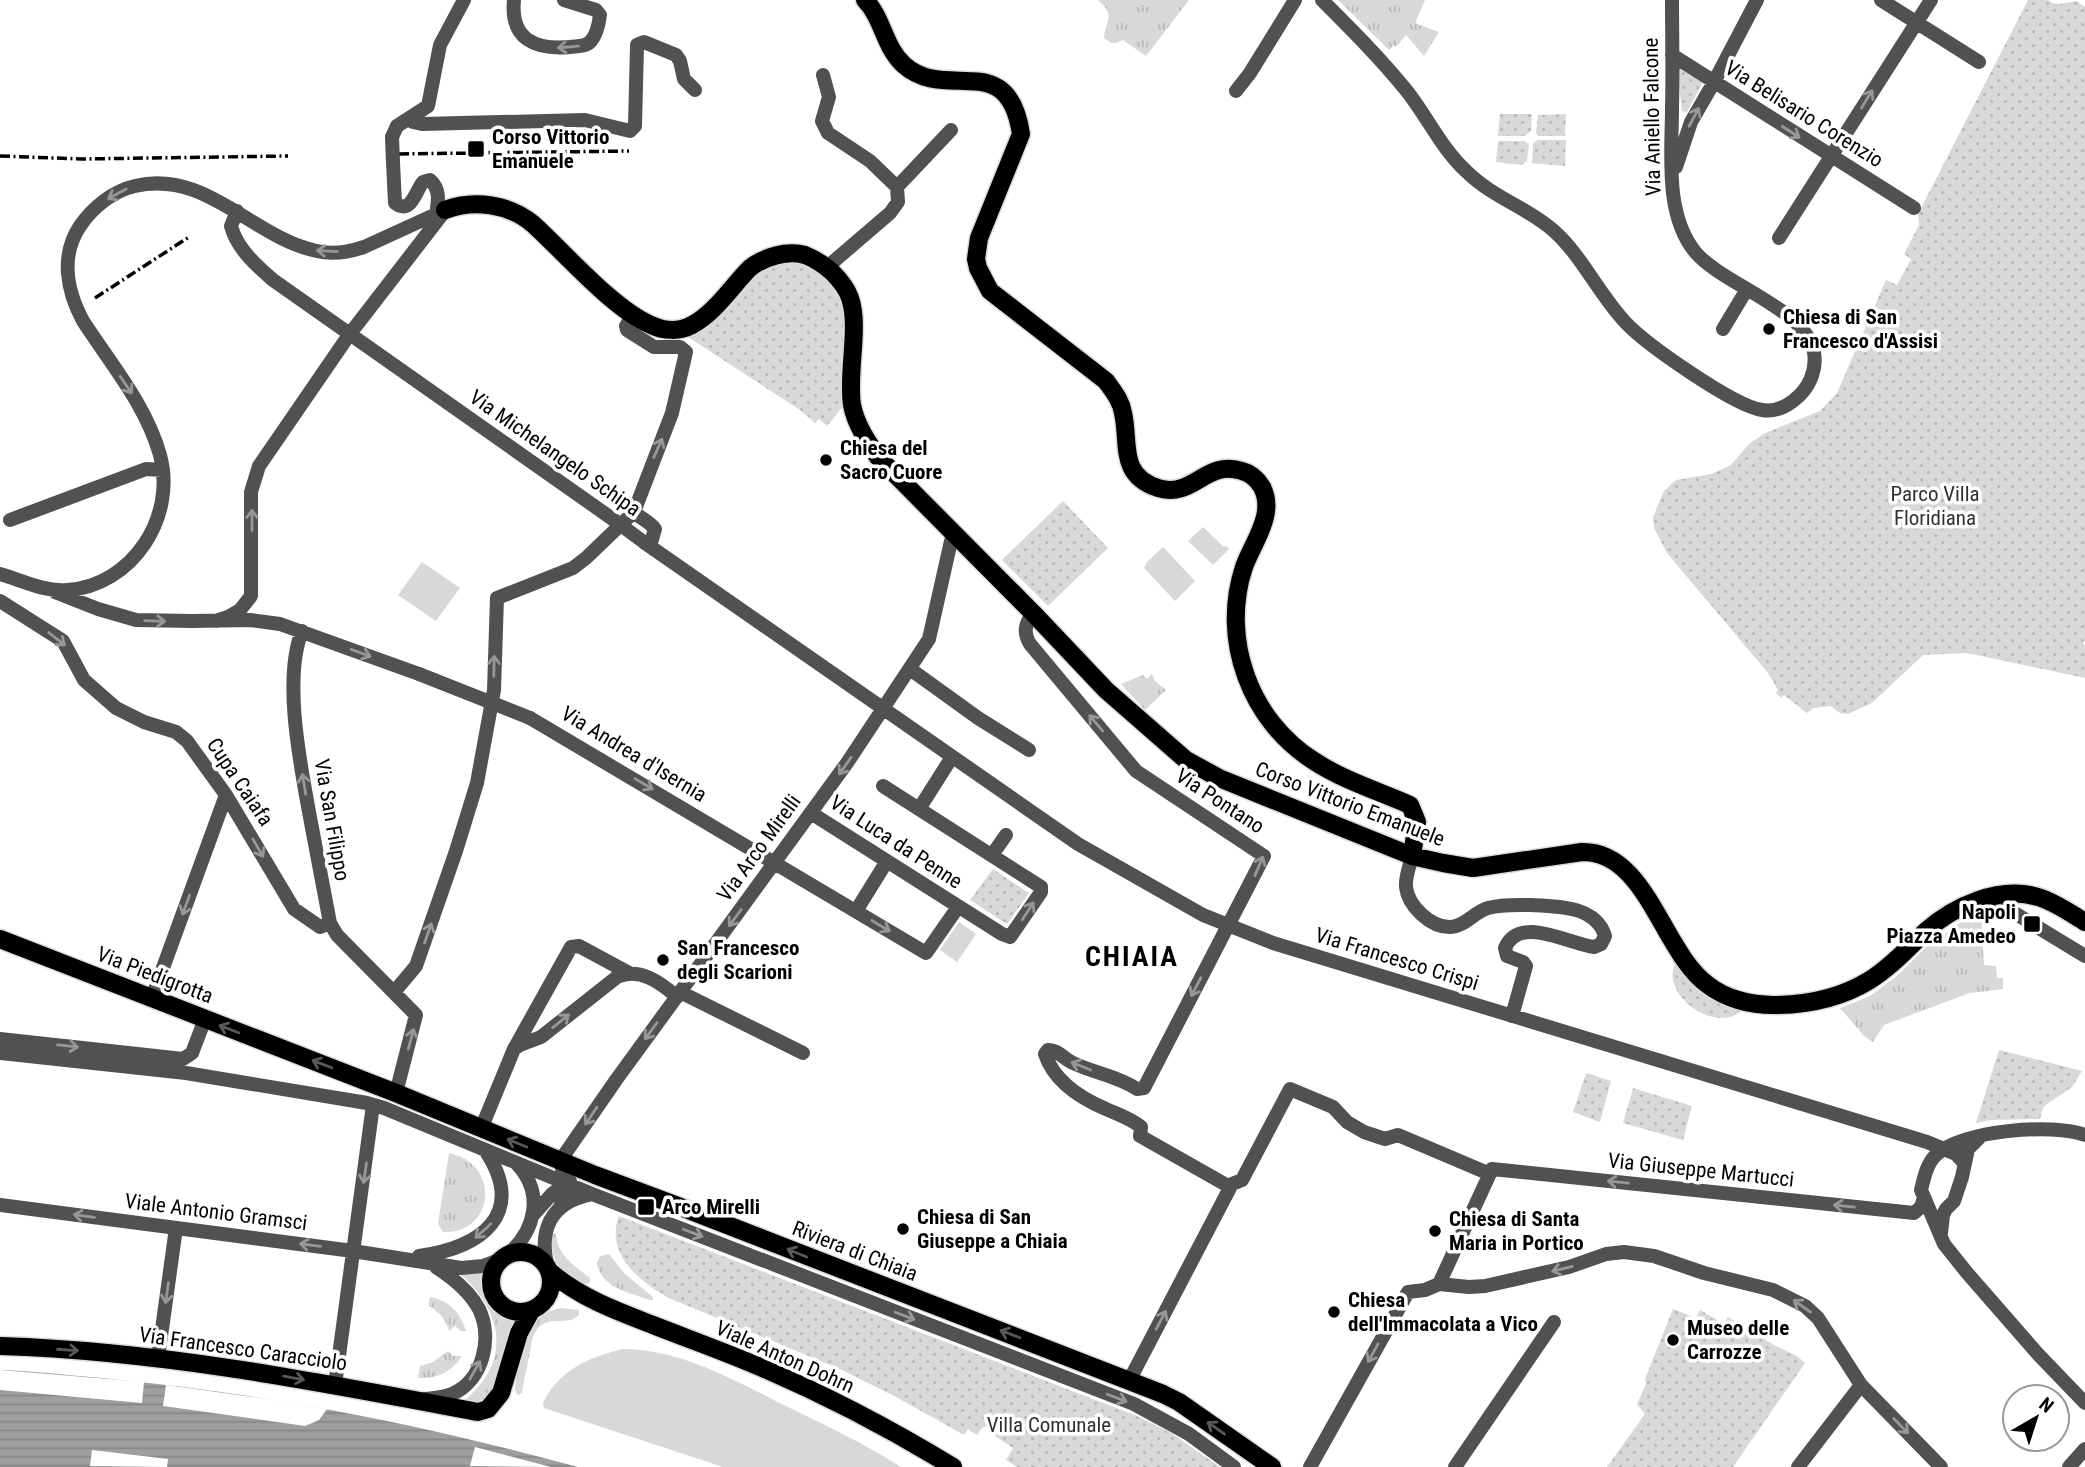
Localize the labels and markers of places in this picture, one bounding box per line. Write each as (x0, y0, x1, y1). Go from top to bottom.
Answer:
place label: Corso Vittorio Emanuele (492, 125, 609, 173)
marker: Corso Vittorio Emanuele (466, 139, 486, 159)
place label: Chiesa di San Francesco d'Assisi (1783, 305, 1938, 353)
marker: Chiesa di San Francesco d'Assisi (1761, 321, 1777, 337)
place label: Chiesa del Sacro Cuore (840, 436, 942, 484)
marker: Chiesa del Sacro Cuore (818, 452, 834, 468)
place label: Napoli Piazza Amedeo (1887, 900, 2016, 948)
marker: Napoli Piazza Amedeo (2022, 914, 2042, 934)
place label: San Francesco degli Scarioni (677, 936, 799, 984)
marker: San Francesco degli Scarioni (655, 952, 671, 968)
place label: Arco Mirelli (662, 1195, 760, 1219)
marker: Arco Mirelli (636, 1197, 656, 1217)
place label: Chiesa di San Giuseppe a Chiaia (917, 1205, 1068, 1253)
place label: Chiesa di Santa Maria in Portico (1449, 1207, 1584, 1255)
marker: Chiesa di San Giuseppe a Chiaia (895, 1221, 911, 1237)
marker: Chiesa di Santa Maria in Portico (1427, 1223, 1443, 1239)
place label: Chiesa dell'Immacolata a Vico (1348, 1288, 1538, 1336)
marker: Chiesa dell'Immacolata a Vico (1326, 1304, 1342, 1320)
place label: Museo delle Carrozze (1687, 1316, 1789, 1364)
marker: Museo delle Carrozze (1665, 1332, 1681, 1348)

